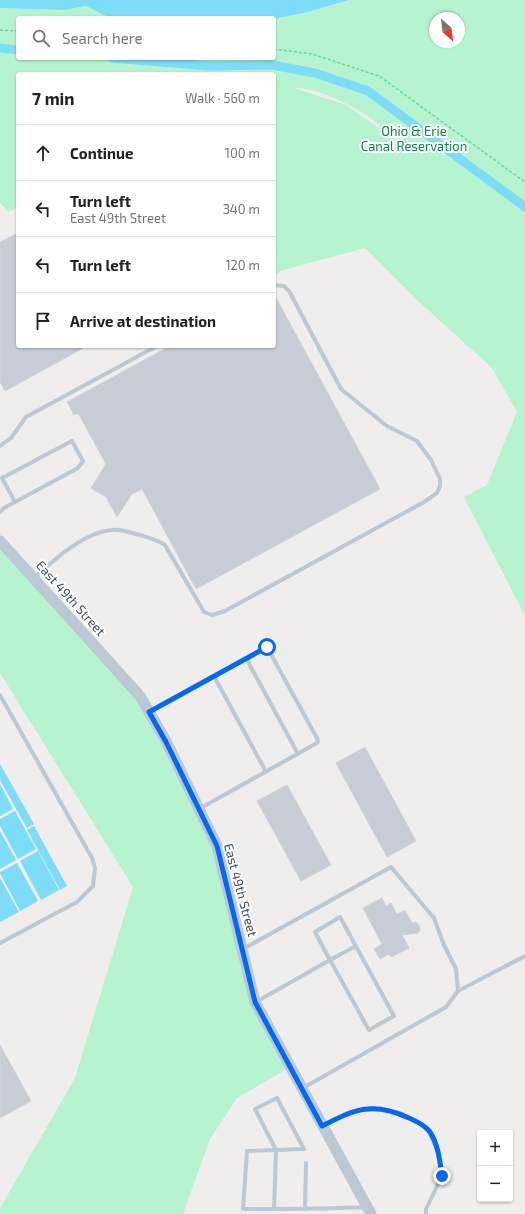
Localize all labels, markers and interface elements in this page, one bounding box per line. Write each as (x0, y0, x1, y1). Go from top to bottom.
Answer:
north arrow (429, 12, 465, 48)
search box (16, 16, 276, 60)
icon: search (30, 27, 52, 49)
text: Search here (62, 29, 143, 47)
text: 7 min (32, 88, 75, 108)
text: Walk · 560 m (185, 90, 260, 106)
park label: Ohio & Erie Canal Reservation (361, 123, 467, 154)
icon: ahead (32, 142, 54, 164)
text: Continue (70, 144, 133, 162)
text: 100 m (225, 145, 260, 161)
text: Turn left (70, 192, 131, 210)
icon: left (32, 198, 54, 220)
text: 340 m (223, 201, 260, 217)
text: East 49th Street (70, 210, 166, 226)
icon: left (32, 254, 54, 276)
text: Turn left (70, 256, 131, 274)
text: 120 m (225, 257, 260, 273)
icon: arrive (32, 310, 54, 332)
text: Arrive at destination (70, 312, 216, 330)
street label: East 49th Street (33, 557, 109, 639)
route start (258, 638, 276, 656)
street label: East 49th Street (221, 842, 261, 938)
map controls (477, 1130, 513, 1202)
button: + (477, 1130, 513, 1166)
button: − (477, 1166, 513, 1202)
route end (433, 1167, 451, 1185)

